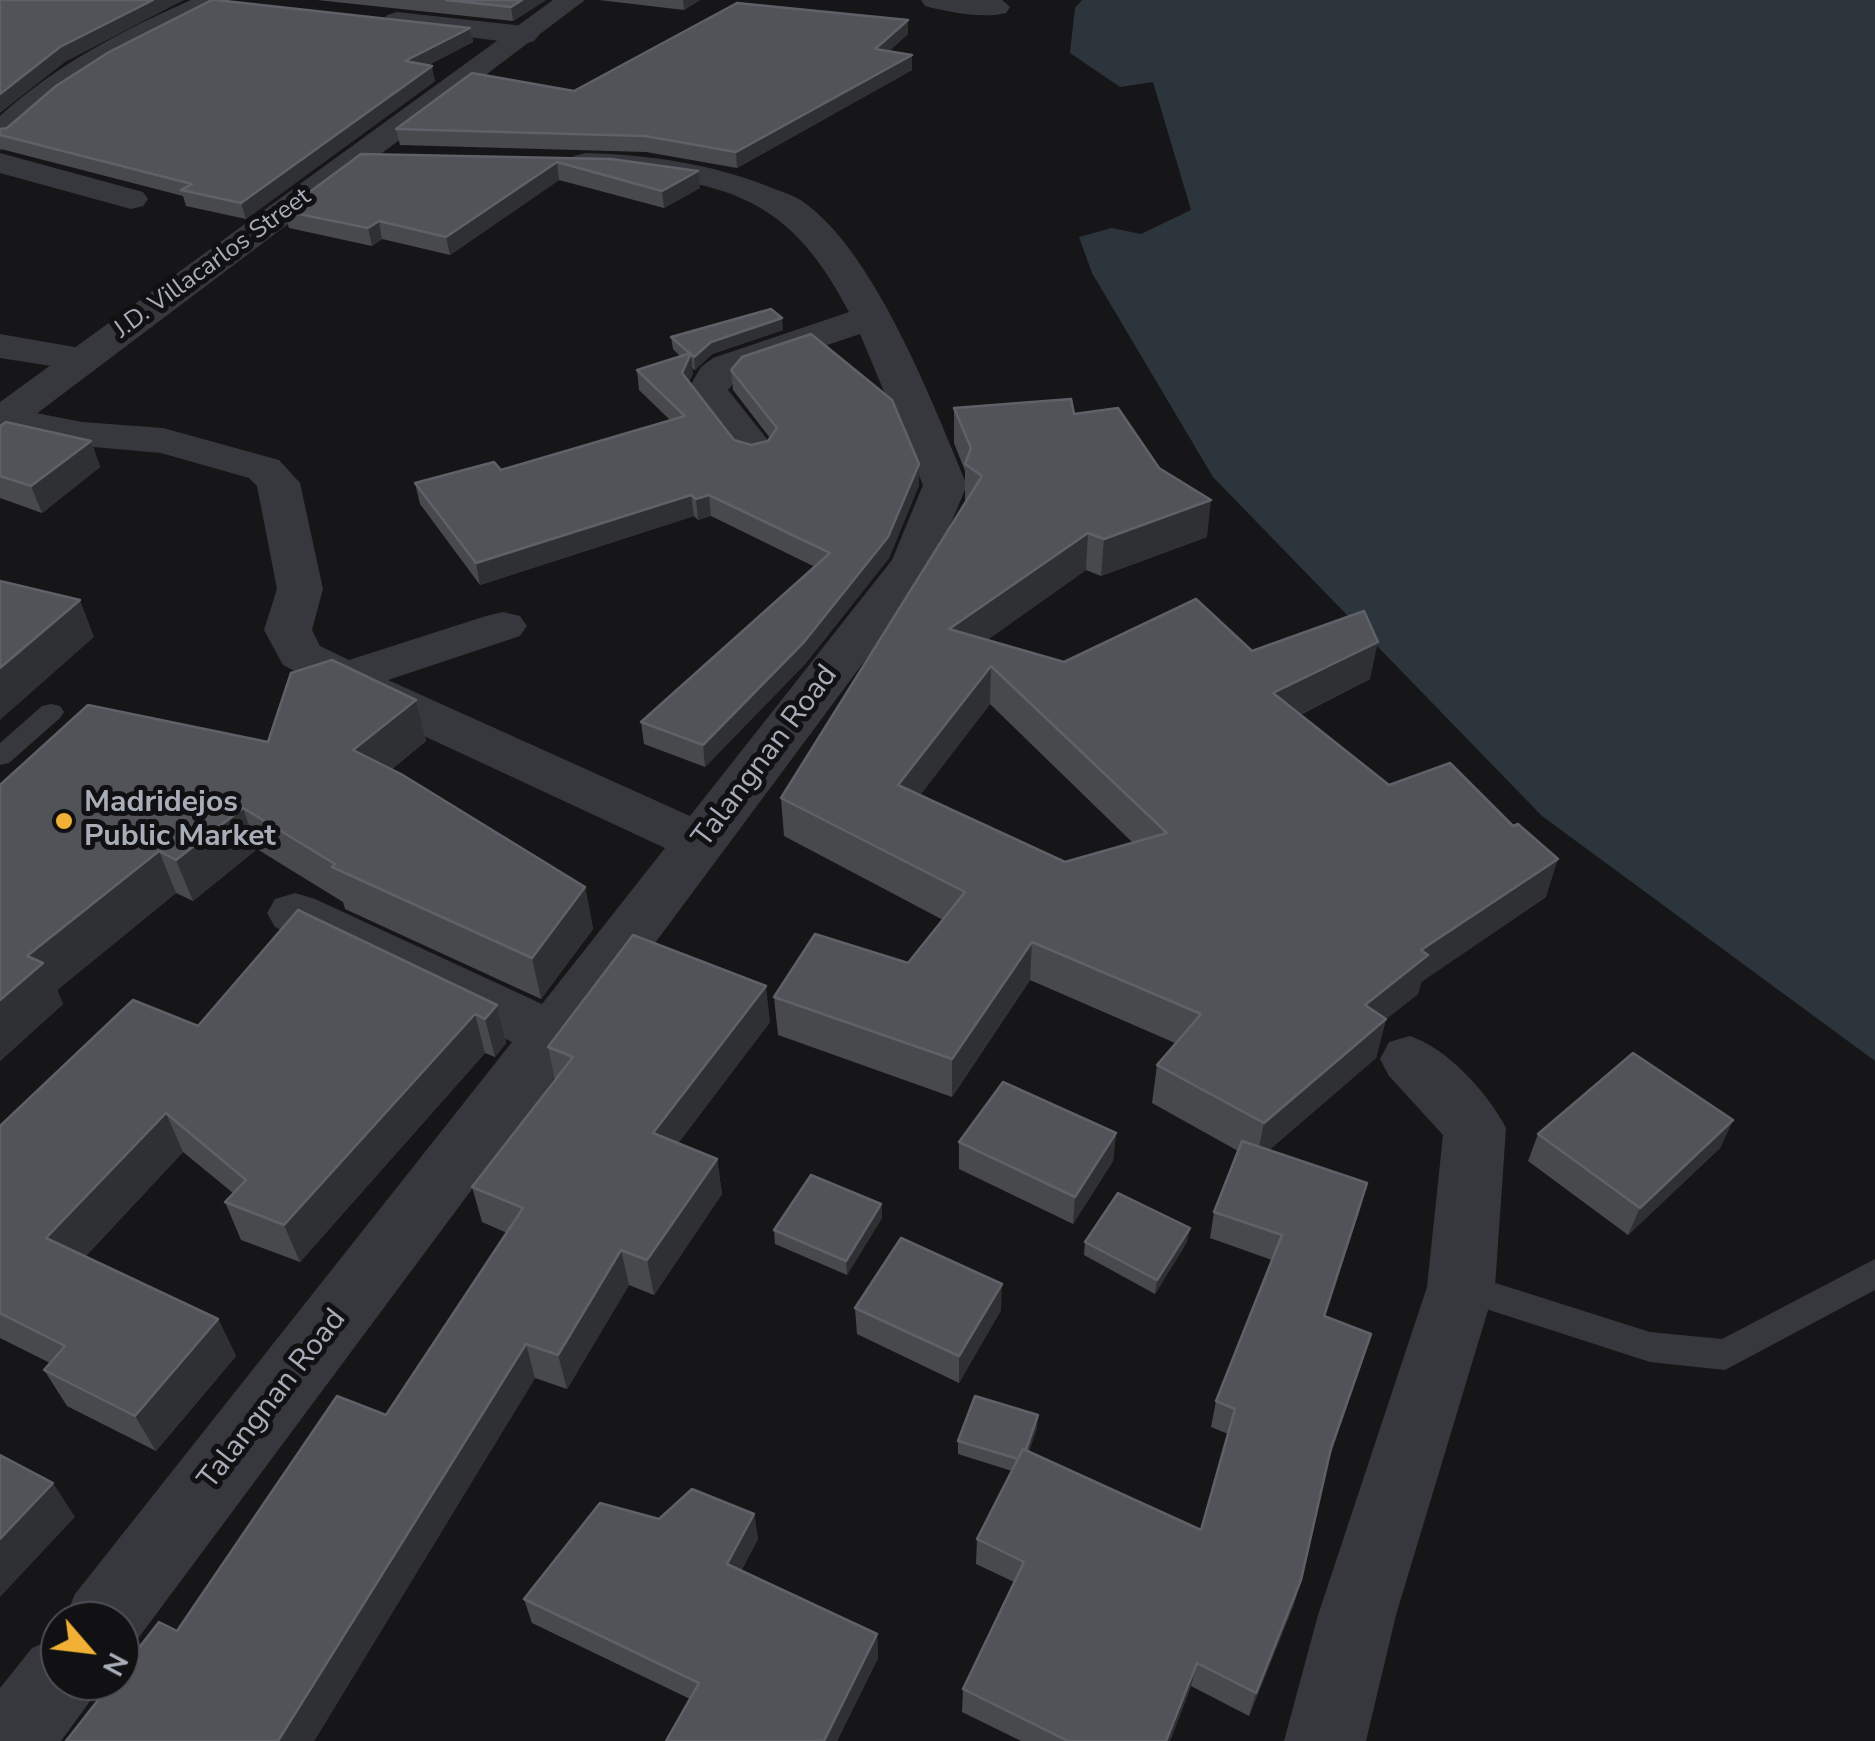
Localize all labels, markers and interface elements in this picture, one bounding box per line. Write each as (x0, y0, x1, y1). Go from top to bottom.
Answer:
street label: J.D. Villacarlos Street (109, 183, 317, 345)
street label: Talangnan Road (686, 659, 846, 855)
place label: Madridejos Public Market (84, 786, 276, 856)
marker: Madridejos Public Market (53, 810, 75, 832)
street label: Talangnan Road (192, 1303, 354, 1497)
north arrow (40, 1601, 140, 1701)
text: N (93, 1646, 136, 1682)

